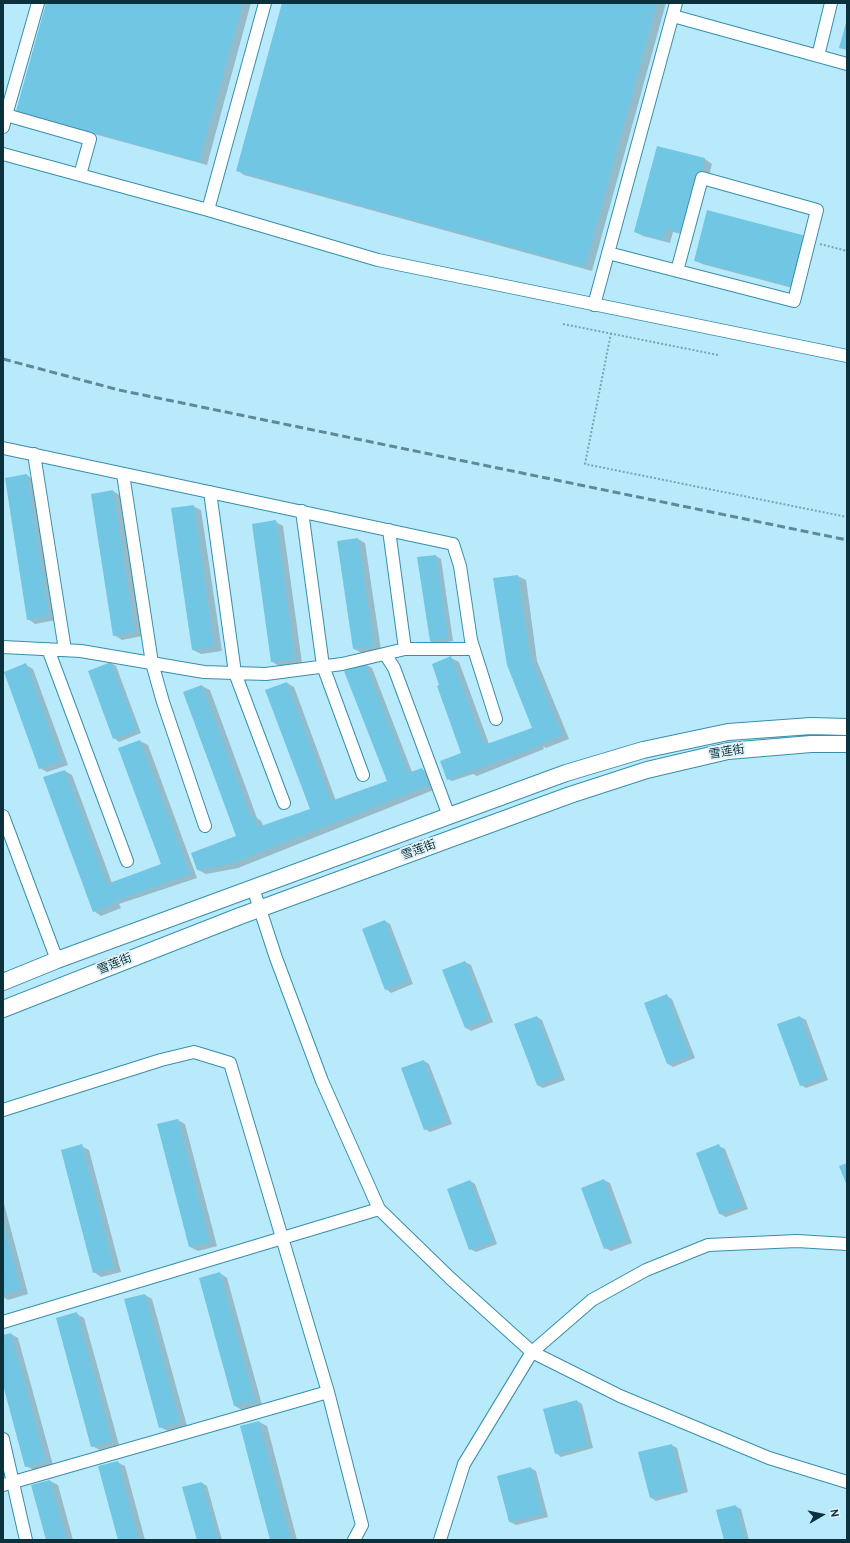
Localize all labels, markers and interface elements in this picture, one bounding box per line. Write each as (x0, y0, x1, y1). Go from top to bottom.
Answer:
street label: 雪莲街 (708, 743, 746, 763)
street label: 雪莲街 (400, 838, 438, 864)
street label: 雪莲街 (96, 952, 134, 978)
north arrow (802, 1495, 842, 1535)
text: N (826, 1508, 841, 1518)

